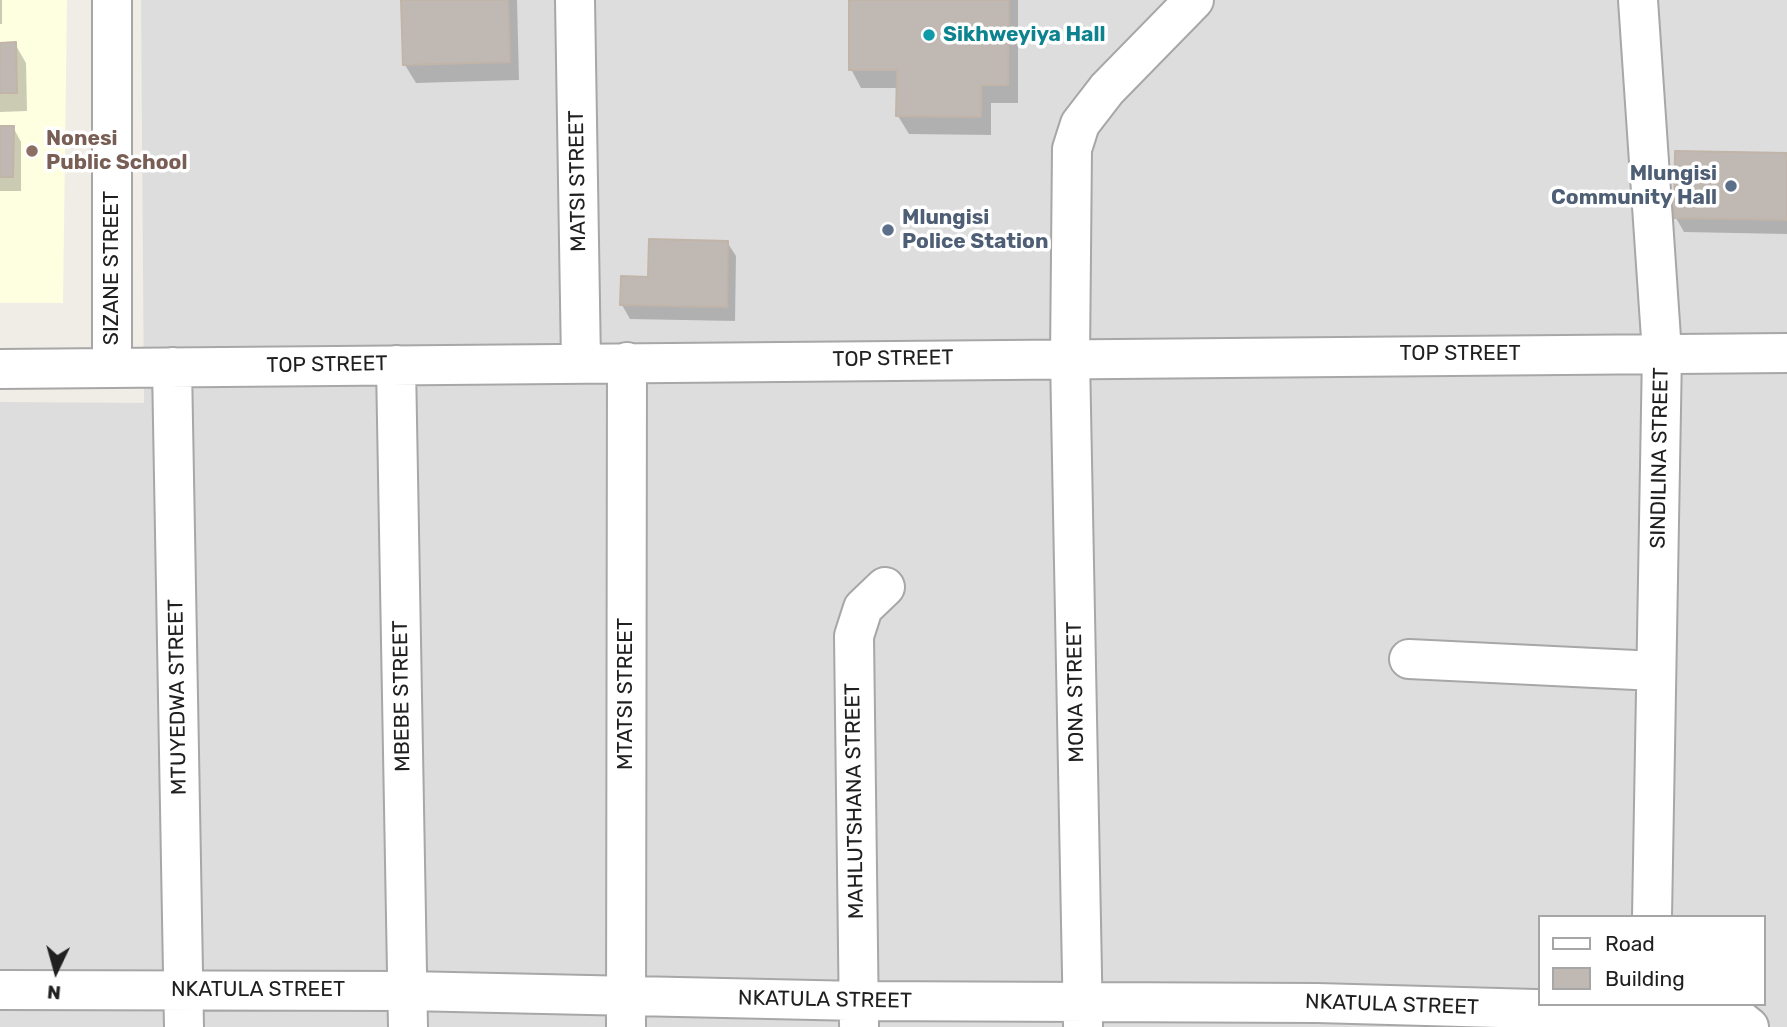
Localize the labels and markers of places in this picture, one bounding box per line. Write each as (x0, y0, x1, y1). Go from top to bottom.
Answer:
place label: Sikhweyiya Hall (943, 22, 1105, 48)
marker: Sikhweyiya Hall (921, 27, 937, 43)
place label: Nonesi Public School (46, 126, 187, 176)
marker: Nonesi Public School (24, 143, 40, 159)
place label: Mlungisi Community Hall (1551, 161, 1717, 211)
marker: Mlungisi Community Hall (1723, 178, 1739, 194)
place label: Mlungisi Police Station (902, 205, 1048, 255)
marker: Mlungisi Police Station (880, 222, 896, 238)

